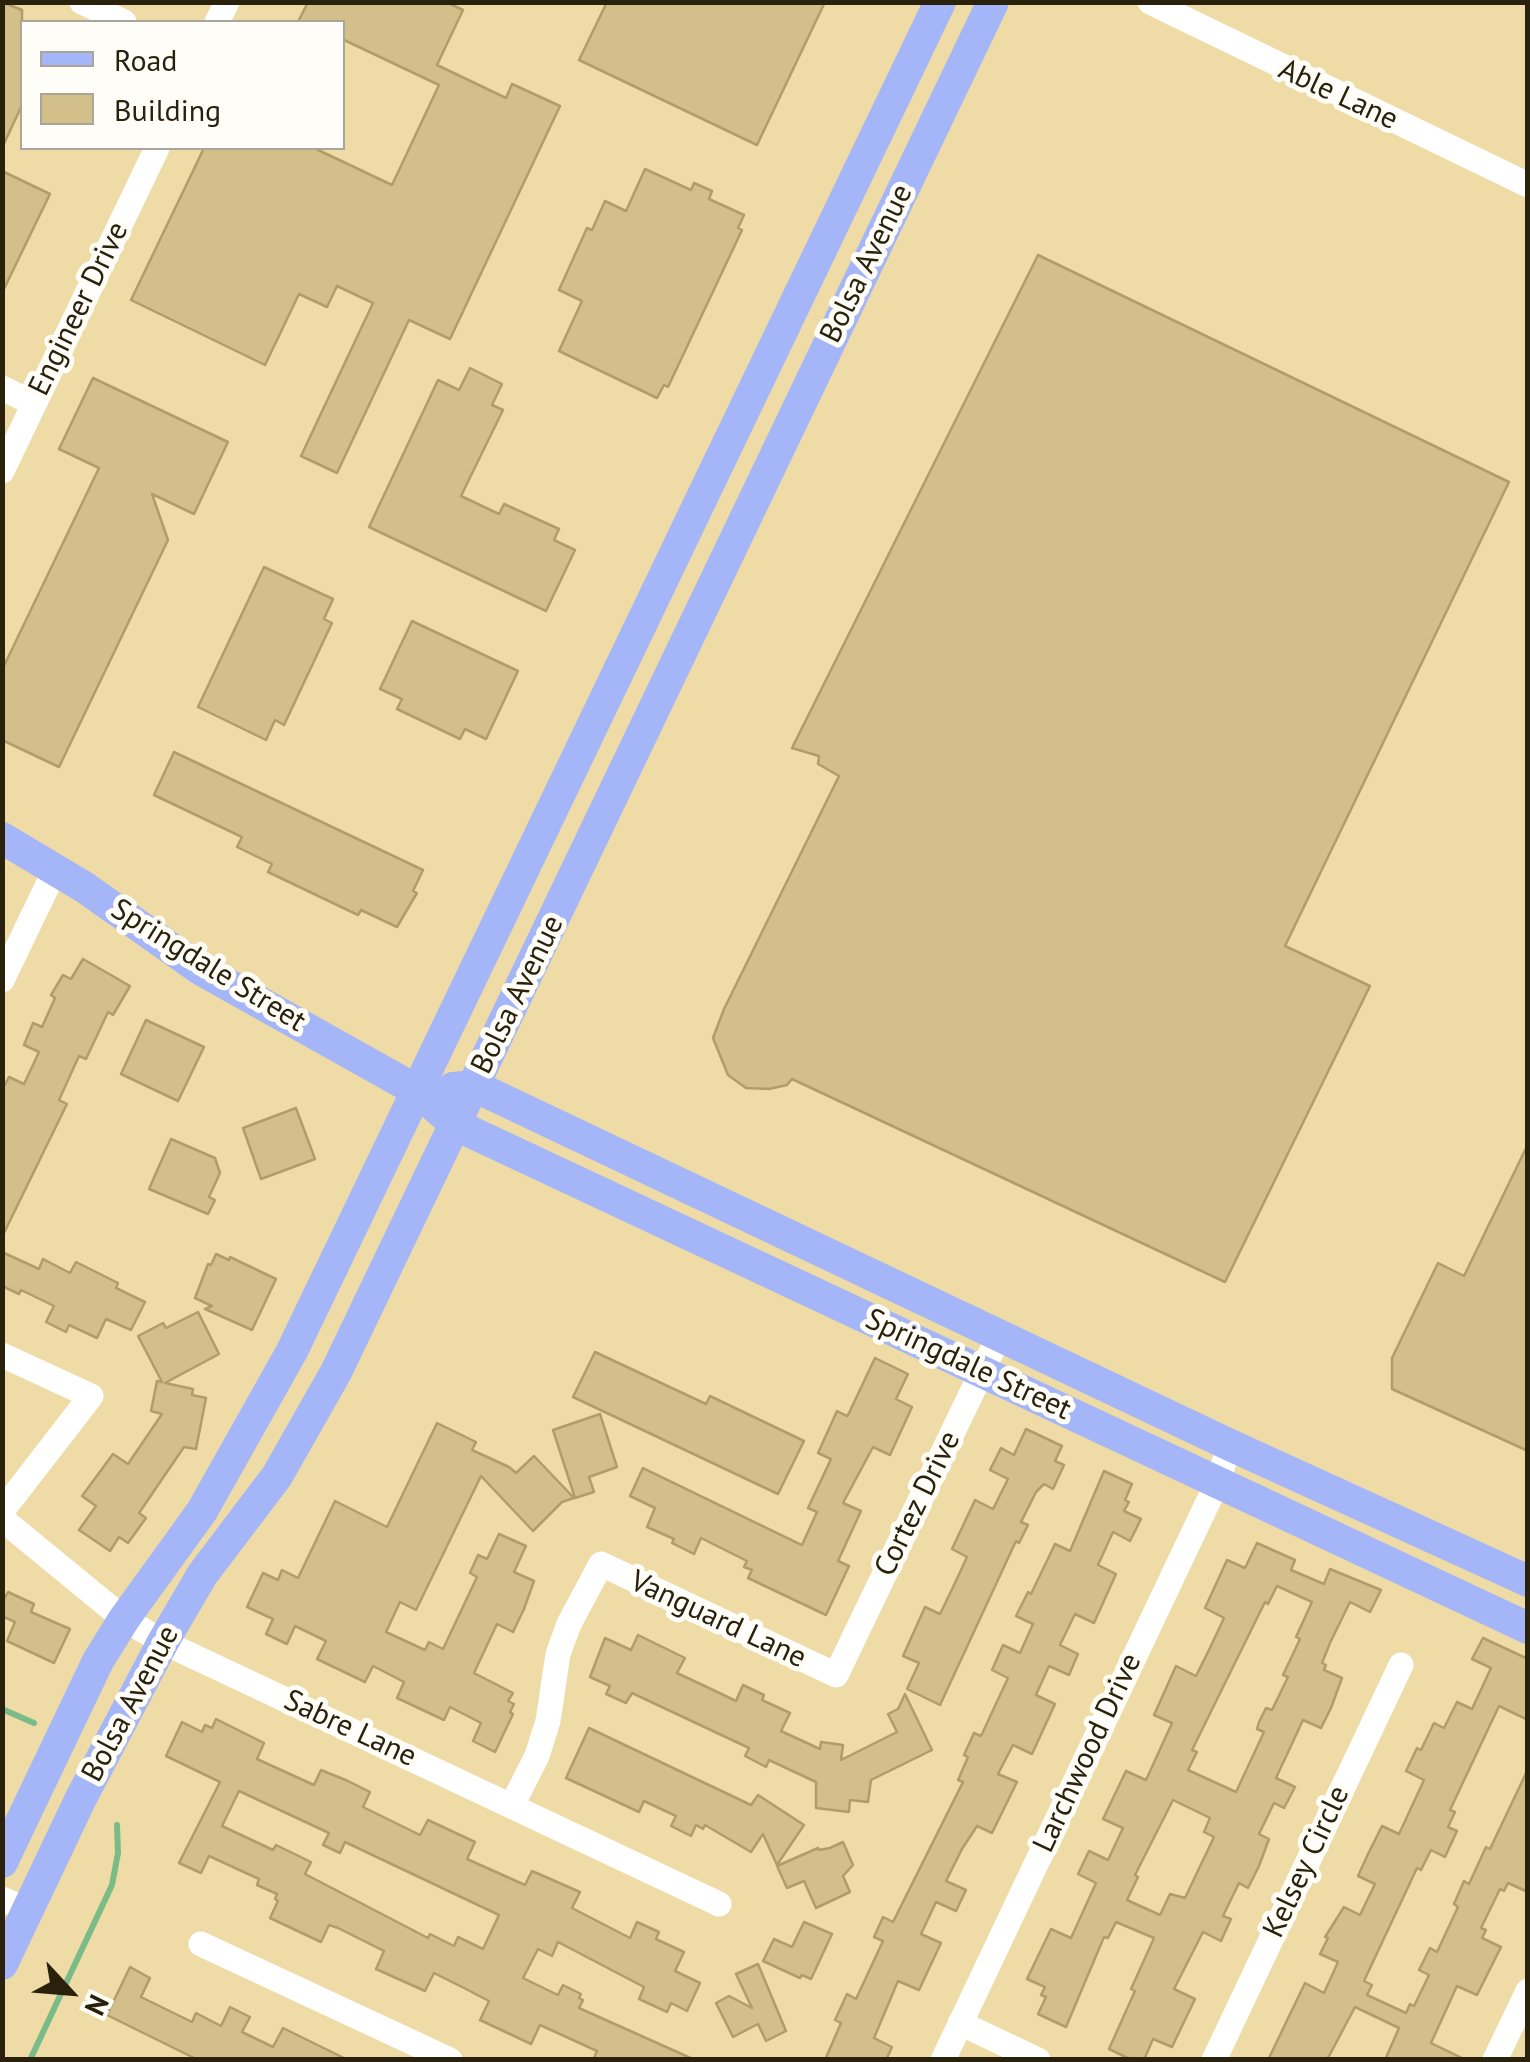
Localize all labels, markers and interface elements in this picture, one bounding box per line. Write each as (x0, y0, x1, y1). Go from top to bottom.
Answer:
legend (20, 20, 345, 150)
text: Road (114, 40, 178, 79)
street label: Able Lane (1273, 52, 1403, 138)
text: Building (114, 90, 221, 129)
street label: Bolsa Avenue (813, 179, 921, 349)
street label: Engineer Drive (21, 216, 137, 402)
street label: Springdale Street (104, 892, 312, 1040)
street label: Bolsa Avenue (464, 910, 572, 1080)
street label: Springdale Street (860, 1302, 1076, 1428)
street label: Cortez Drive (867, 1426, 969, 1582)
street label: Vanguard Lane (624, 1564, 812, 1676)
street label: Bolsa Avenue (75, 1620, 187, 1788)
street label: Larchwood Drive (1026, 1648, 1150, 1858)
street label: Sabre Lane (278, 1683, 422, 1775)
street label: Kelsey Circle (1256, 1781, 1358, 1943)
north arrow (20, 1942, 120, 2042)
text: N (77, 1989, 118, 2022)

